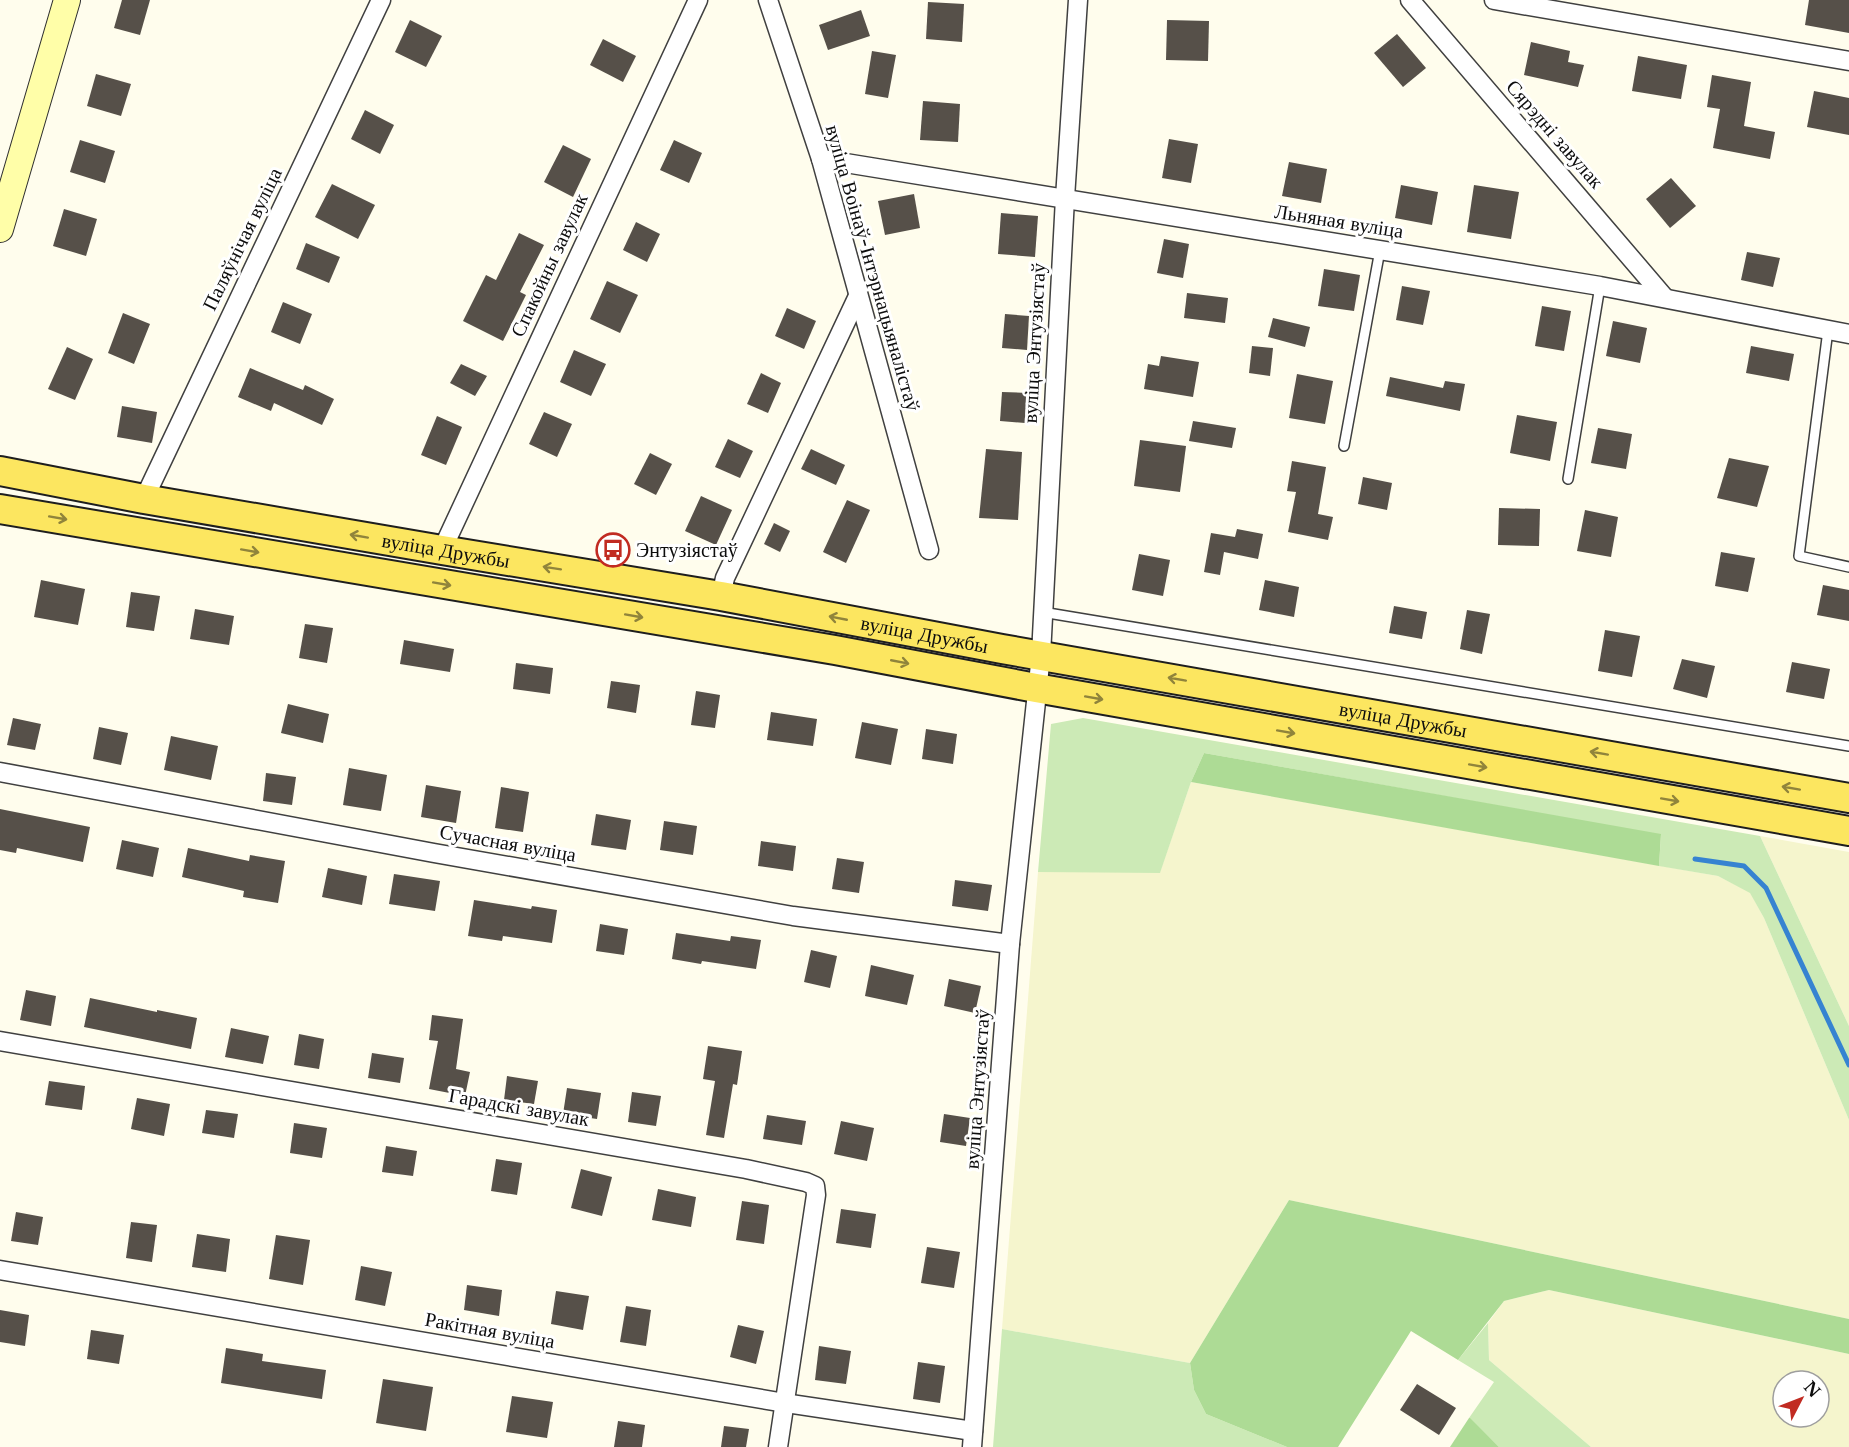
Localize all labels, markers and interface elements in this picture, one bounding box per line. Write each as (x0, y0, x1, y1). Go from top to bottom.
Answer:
street label: Сярэдні завулак (1501, 75, 1609, 193)
street label: вуліца Воінаў-Інтэрнацыяналістаў (821, 122, 925, 414)
street label: Паляўнічая вуліца (197, 164, 287, 314)
street label: Спакойны завулак (505, 189, 593, 341)
street label: Льняная вуліца (1273, 199, 1405, 243)
street label: вуліца Энтузіястаў (1018, 262, 1050, 424)
one-way arrow (47, 513, 67, 524)
street label: вуліца Дружбы (380, 528, 512, 573)
one-way arrow (350, 530, 370, 541)
bus stop icon: Энтузіястаў (595, 532, 631, 568)
place label: Энтузіястаў (636, 538, 738, 562)
one-way arrow (240, 546, 259, 557)
one-way arrow (542, 562, 562, 573)
one-way arrow (432, 578, 452, 589)
one-way arrow (624, 611, 644, 622)
street label: вуліца Дружбы (859, 611, 990, 658)
one-way arrow (829, 612, 849, 623)
one-way arrow (889, 657, 909, 668)
one-way arrow (1168, 673, 1188, 684)
one-way arrow (1083, 693, 1103, 704)
street label: вуліца Дружбы (1337, 697, 1469, 743)
one-way arrow (1275, 727, 1295, 738)
one-way arrow (1590, 748, 1610, 759)
one-way arrow (1467, 761, 1487, 772)
one-way arrow (1782, 782, 1802, 793)
one-way arrow (1660, 795, 1679, 806)
street label: Сучасная вуліца (438, 819, 578, 867)
street label: вуліца Энтузіястаў (959, 1008, 995, 1170)
street label: Гарадскі завулак (447, 1083, 591, 1131)
street label: Ракітная вуліца (423, 1307, 557, 1353)
north arrow (1771, 1369, 1831, 1429)
text: N (1800, 1377, 1825, 1401)

